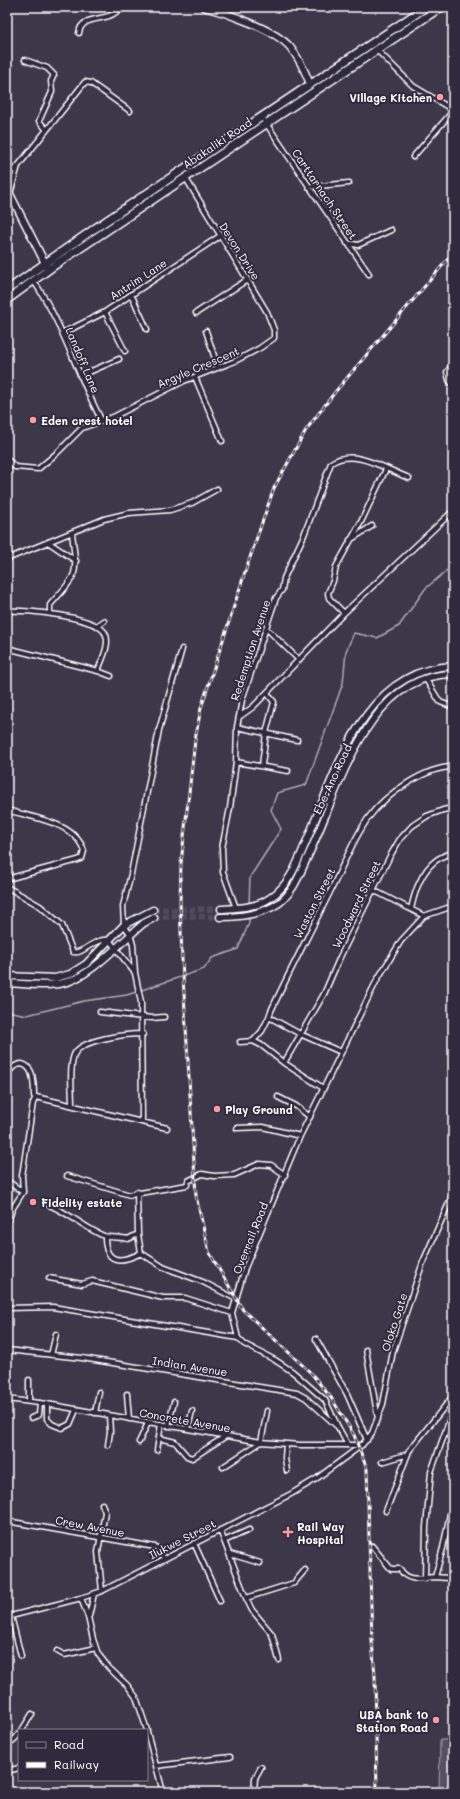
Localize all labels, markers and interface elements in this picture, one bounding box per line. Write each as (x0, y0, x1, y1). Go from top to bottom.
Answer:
place label: Village Kitchen (350, 90, 432, 105)
marker: Village Kitchen (435, 92, 445, 102)
street label: Abakaliki Road (179, 114, 255, 172)
street label: Carttarnach Street (289, 146, 361, 242)
street label: Devon Drive (216, 219, 264, 283)
street label: Antrim Lane (107, 255, 170, 303)
street label: Landoff Lane (62, 325, 104, 395)
street label: Argyle Crescent (155, 343, 242, 391)
place label: Eden crest hotel (41, 413, 133, 428)
marker: Eden crest hotel (28, 415, 38, 425)
street label: Redemption Avenue (227, 597, 274, 703)
street label: Ebe-Ano Road (309, 741, 355, 817)
street label: Woodward Street (328, 857, 384, 950)
street label: Waston Street (290, 865, 338, 941)
place label: Play Ground (225, 1102, 293, 1117)
marker: Play Ground (212, 1104, 222, 1114)
place label: Fidelity estate (41, 1195, 122, 1210)
marker: Fidelity estate (28, 1197, 38, 1207)
street label: Overrail Road (229, 1200, 271, 1276)
street label: Oloko Gate (378, 1291, 411, 1353)
street label: Indian Avenue (151, 1353, 229, 1379)
street label: Concrete Avenue (138, 1405, 232, 1435)
street label: Crew Avenue (54, 1512, 126, 1540)
street label: Ilukwe Street (146, 1516, 218, 1562)
place label: Rail Way Hospital (297, 1519, 344, 1547)
marker: Rail Way Hospital (282, 1526, 294, 1538)
place label: UBA bank 10 Station Road (356, 1707, 428, 1735)
marker: UBA bank 10 Station Road (431, 1715, 441, 1725)
legend (18, 1729, 148, 1781)
text: Road (54, 1736, 84, 1752)
text: Railway (54, 1756, 99, 1772)

